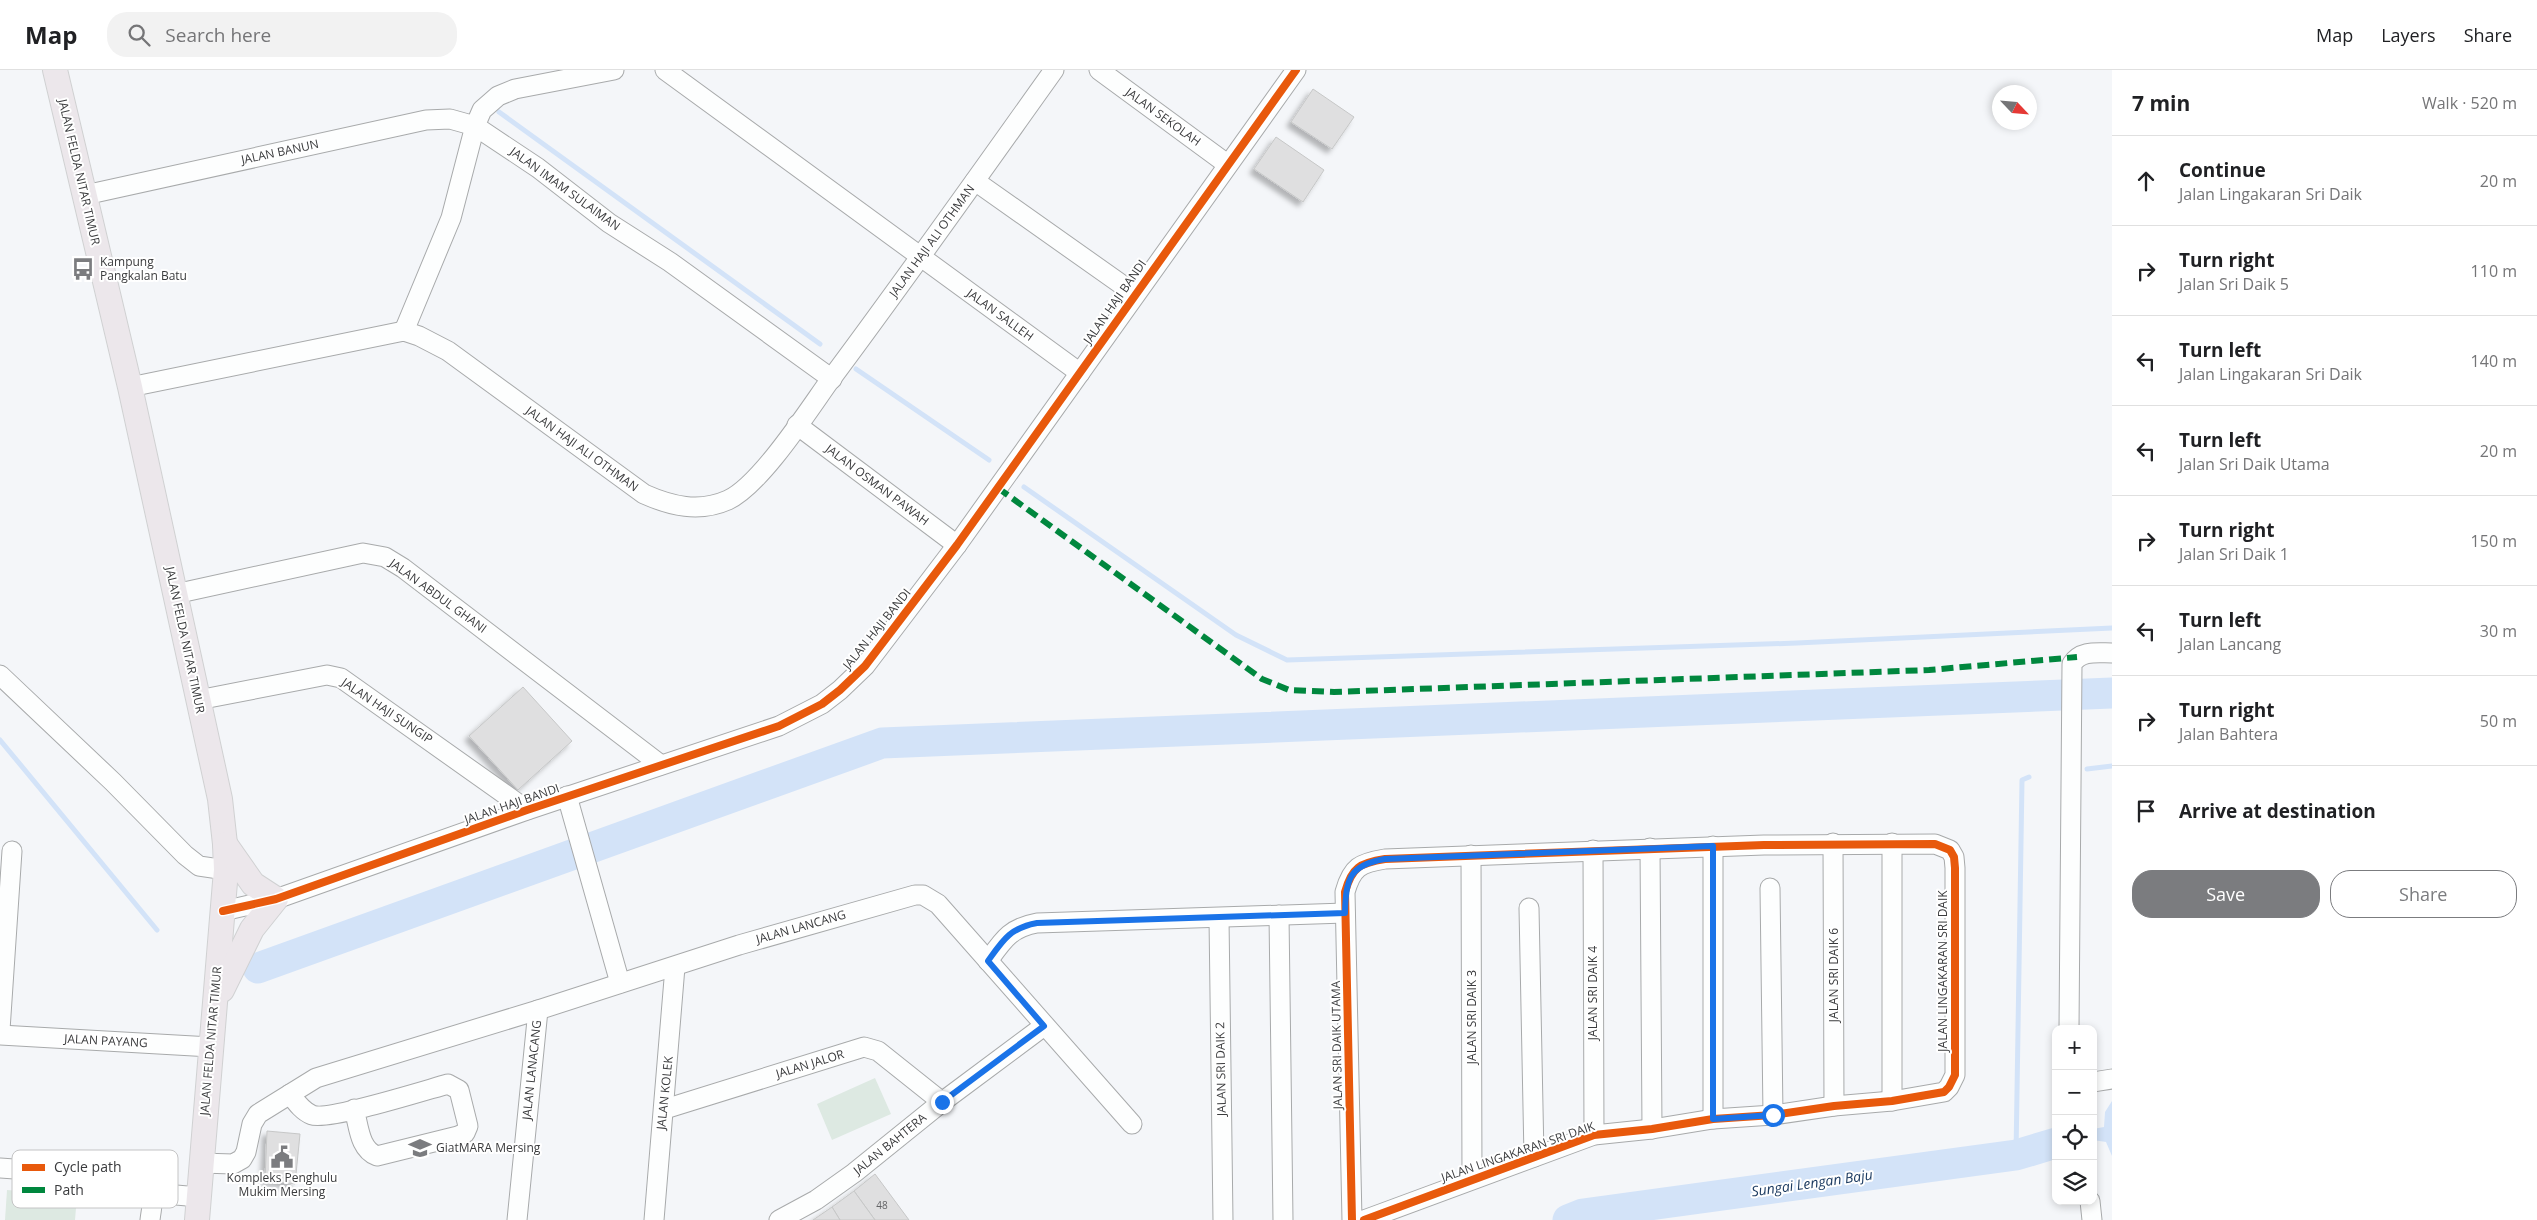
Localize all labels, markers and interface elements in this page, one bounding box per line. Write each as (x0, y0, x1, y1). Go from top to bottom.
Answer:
search box (107, 12, 457, 57)
text: Map (25, 18, 77, 51)
icon: search (125, 21, 153, 49)
text: Search here (165, 22, 271, 48)
text: Map (2316, 23, 2353, 47)
text: Layers (2381, 23, 2436, 47)
text: Share (2464, 23, 2512, 47)
street label: JALAN SEKOLAH (1121, 83, 1204, 150)
north arrow (1992, 85, 2037, 130)
text: 7 min (2132, 89, 2190, 117)
text: Walk · 520 m (2422, 92, 2517, 114)
street label: JALAN FELDA NITAR TIMUR (54, 96, 105, 247)
street label: JALAN BANUN (239, 135, 320, 168)
street label: JALAN IMAM SULAIMAN (506, 142, 624, 234)
text: Continue (2179, 157, 2266, 183)
icon: ahead (2132, 167, 2160, 195)
text: 20 m (2480, 170, 2517, 192)
street label: JALAN HAJI ALI OTHMAN (884, 181, 978, 301)
text: Jalan Lingakaran Sri Daik (2179, 183, 2362, 205)
text: Turn right (2179, 247, 2274, 273)
place label: Kampung Pangkalan Batu (100, 253, 187, 284)
bus stop icon: Kampung Pangkalan Batu (70, 256, 96, 282)
street label: JALAN HAJI BANDI (1079, 256, 1150, 348)
icon: right (2132, 257, 2160, 285)
text: 110 m (2471, 260, 2517, 282)
text: Jalan Sri Daik 5 (2179, 273, 2289, 295)
street label: JALAN SALLEH (963, 284, 1037, 345)
text: Turn left (2179, 337, 2261, 363)
icon: left (2132, 347, 2160, 375)
text: 140 m (2471, 350, 2517, 372)
text: Jalan Lingakaran Sri Daik (2179, 363, 2362, 385)
street label: JALAN HAJI ALI OTHMAN (522, 401, 642, 495)
text: Turn left (2179, 427, 2261, 453)
icon: left (2132, 437, 2160, 465)
street label: JALAN OSMAN PAWAH (821, 439, 933, 529)
text: 20 m (2480, 440, 2517, 462)
text: Jalan Sri Daik Utama (2179, 453, 2330, 475)
text: Turn right (2179, 517, 2274, 543)
icon: right (2132, 527, 2160, 555)
text: 150 m (2471, 530, 2517, 552)
text: Jalan Sri Daik 1 (2179, 543, 2289, 565)
street label: JALAN ABDUL GHANI (385, 554, 490, 637)
street label: JALAN FELDA NITAR TIMUR (161, 564, 209, 715)
street label: JALAN HAJI BANDI (838, 585, 914, 673)
text: Turn left (2179, 607, 2261, 633)
icon: left (2132, 617, 2160, 645)
text: 30 m (2480, 620, 2517, 642)
text: Jalan Lancang (2179, 633, 2281, 655)
street label: JALAN HAJI SUNGIP (338, 673, 436, 747)
text: Turn right (2179, 697, 2274, 723)
icon: right (2132, 707, 2160, 735)
text: 50 m (2480, 710, 2517, 732)
text: Jalan Bahtera (2179, 723, 2278, 745)
street label: JALAN HAJI BANDI (461, 779, 562, 828)
icon: arrive (2132, 797, 2160, 825)
text: Arrive at destination (2179, 798, 2376, 824)
button: Save (2132, 870, 2320, 918)
button: Share (2330, 870, 2517, 918)
street label: JALAN LINGAKARAN SRI DAIK (1934, 890, 1951, 1053)
street label: JALAN LANCANG (753, 906, 848, 948)
street label: JALAN SRI DAIK 6 (1825, 928, 1842, 1023)
street label: JALAN SRI DAIK 4 (1584, 946, 1601, 1041)
street label: JALAN FELDA NITAR TIMUR (195, 965, 226, 1117)
street label: JALAN SRI DAIK 3 (1463, 970, 1480, 1065)
street label: JALAN SRI DAIK UTAMA (1327, 980, 1346, 1111)
street label: JALAN LANACANG (518, 1019, 545, 1122)
street label: JALAN SRI DAIK 2 (1211, 1022, 1230, 1117)
map controls (2052, 1025, 2097, 1205)
button: + (2052, 1025, 2097, 1070)
street label: JALAN PAYANG (63, 1030, 148, 1051)
street label: JALAN JALOR (773, 1045, 847, 1082)
street label: JALAN KOLEK (652, 1055, 677, 1132)
button: − (2052, 1070, 2097, 1115)
route end (931, 1091, 954, 1114)
route start (1762, 1104, 1785, 1127)
street label: JALAN BAHTERA (849, 1109, 930, 1179)
button: locate (2052, 1115, 2097, 1160)
street label: JALAN LINGAKARAN SRI DAIK (1438, 1117, 1597, 1186)
school or university icon: GiatMARA Mersing (407, 1135, 433, 1161)
place label: GiatMARA Mersing (436, 1139, 541, 1156)
public building icon: Kompleks Penghulu Mukim Mersing (269, 1144, 295, 1170)
legend (12, 1150, 178, 1208)
text: Cycle path (54, 1157, 122, 1176)
button: layers (2052, 1160, 2097, 1205)
water label: Sungai Lengan Baju (1750, 1165, 1874, 1200)
place label: Kompleks Penghulu Mukim Mersing (227, 1169, 337, 1200)
text: Path (54, 1180, 84, 1199)
house number: 48 (876, 1198, 888, 1212)

